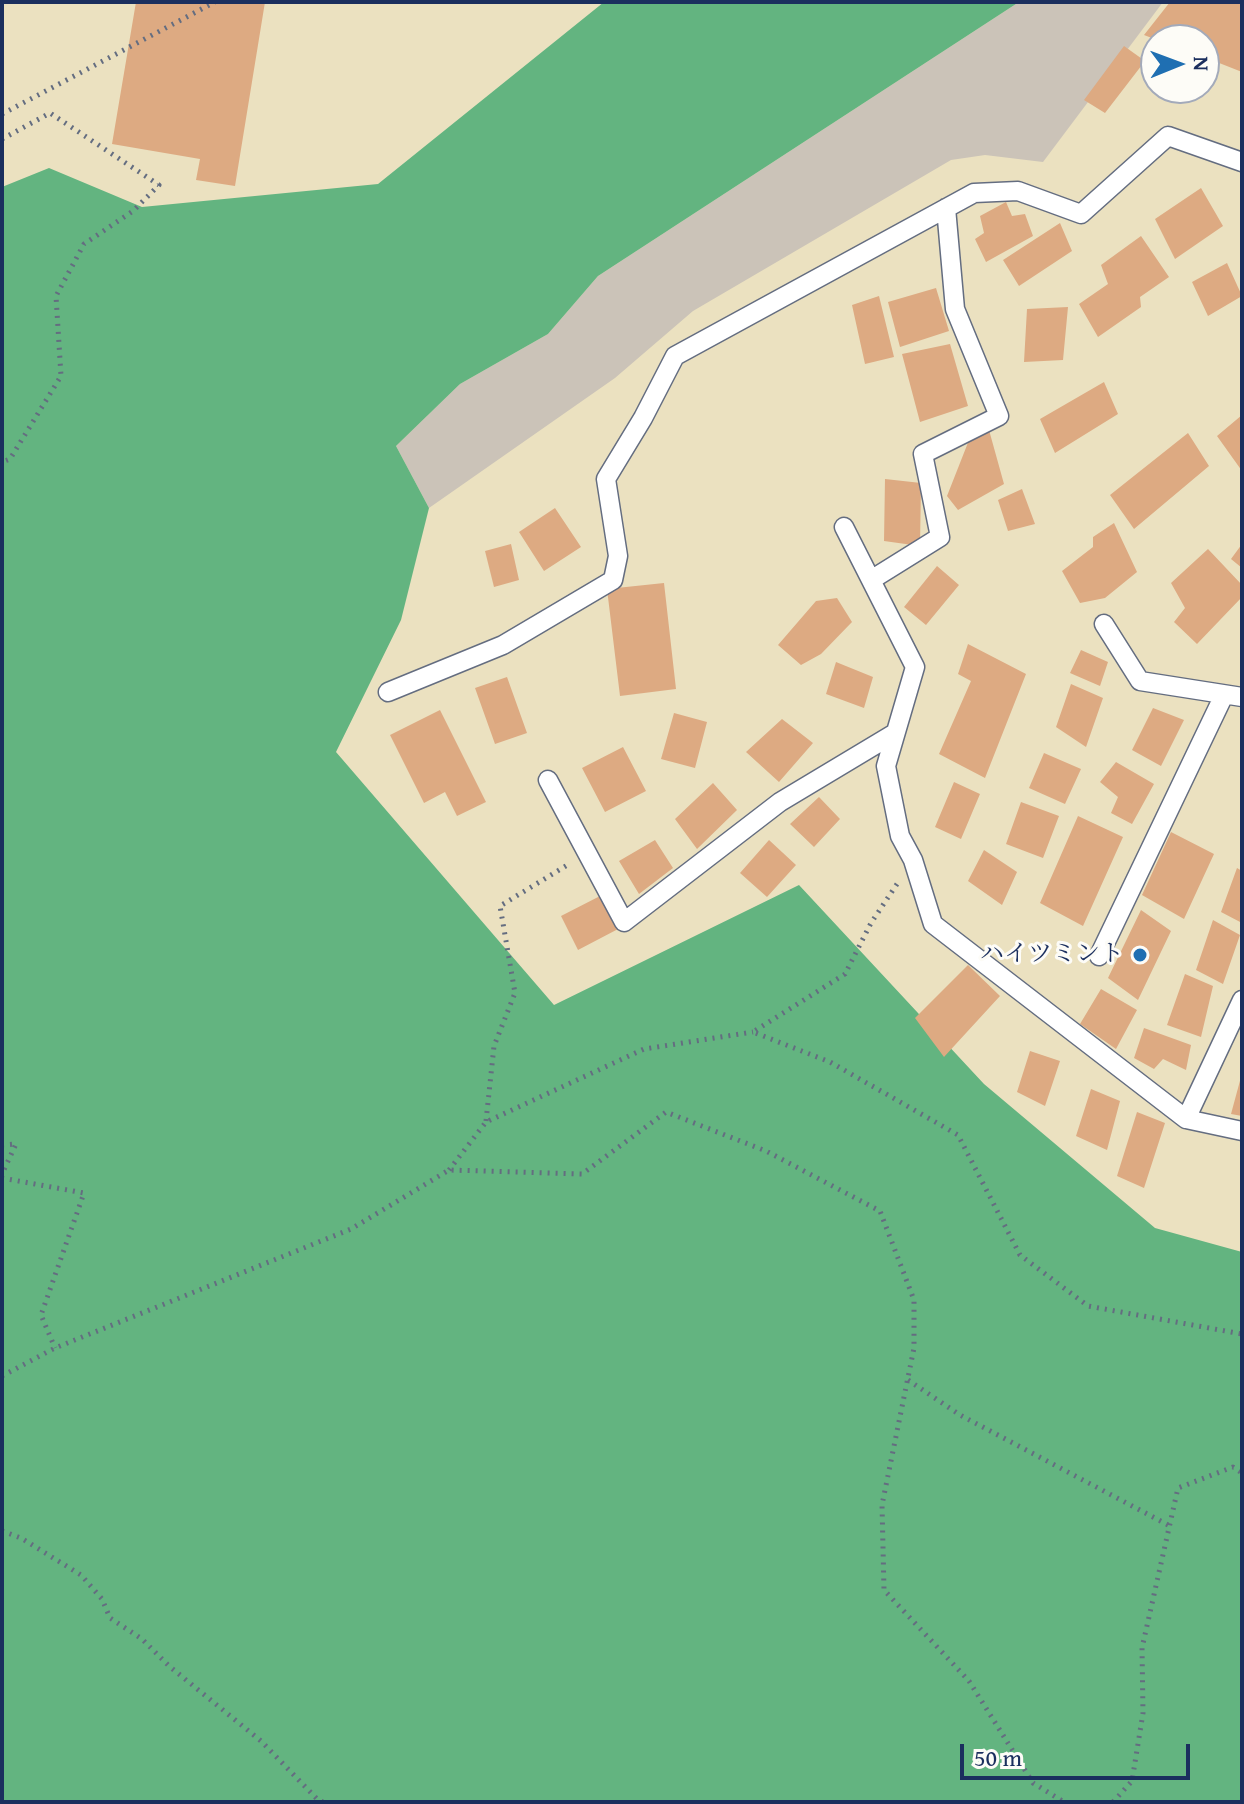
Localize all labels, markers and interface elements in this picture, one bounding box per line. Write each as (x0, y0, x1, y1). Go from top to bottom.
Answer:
north arrow (1140, 24, 1220, 104)
text: N (1186, 56, 1218, 71)
place label: ハイツミント (980, 941, 1124, 969)
marker: ハイツミント (1131, 946, 1149, 964)
scale bar (964, 1728, 1194, 1778)
text: 50 m (974, 1740, 1022, 1775)

